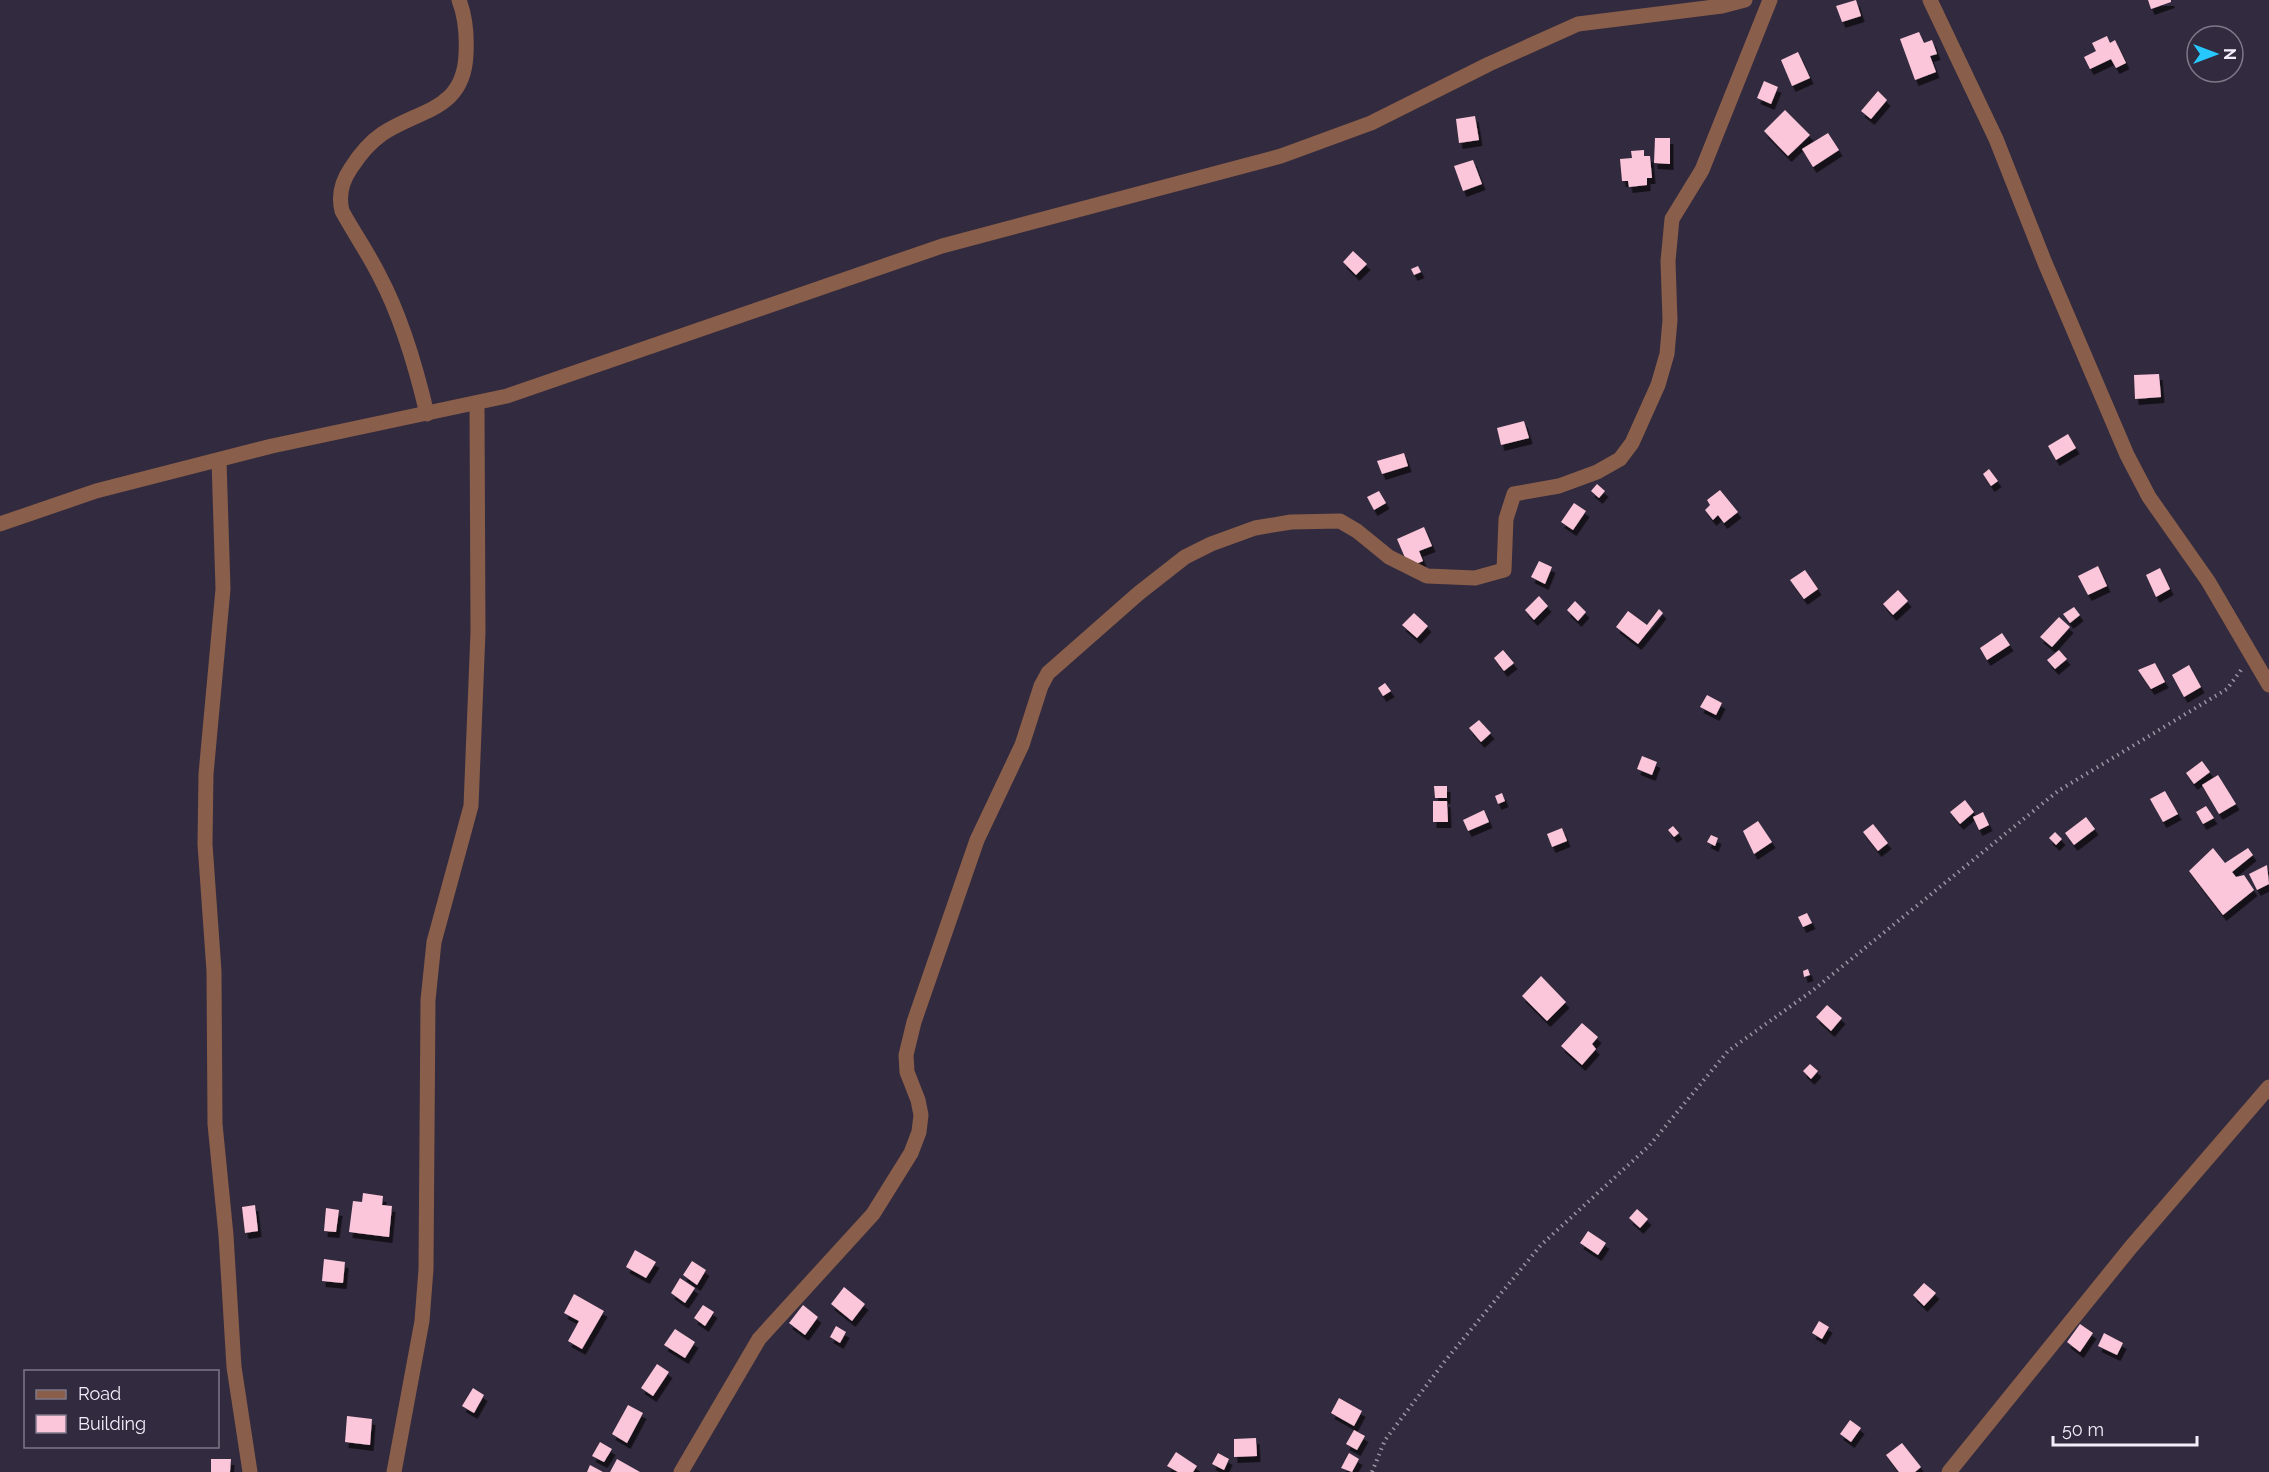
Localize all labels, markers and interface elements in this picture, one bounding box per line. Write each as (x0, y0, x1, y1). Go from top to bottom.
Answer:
north arrow (2185, 24, 2245, 84)
text: N (2220, 48, 2239, 60)
legend (24, 1370, 219, 1448)
text: Road (78, 1383, 121, 1404)
scale bar (2053, 1409, 2197, 1447)
text: Building (78, 1413, 146, 1434)
text: 50 m (2062, 1419, 2104, 1440)

